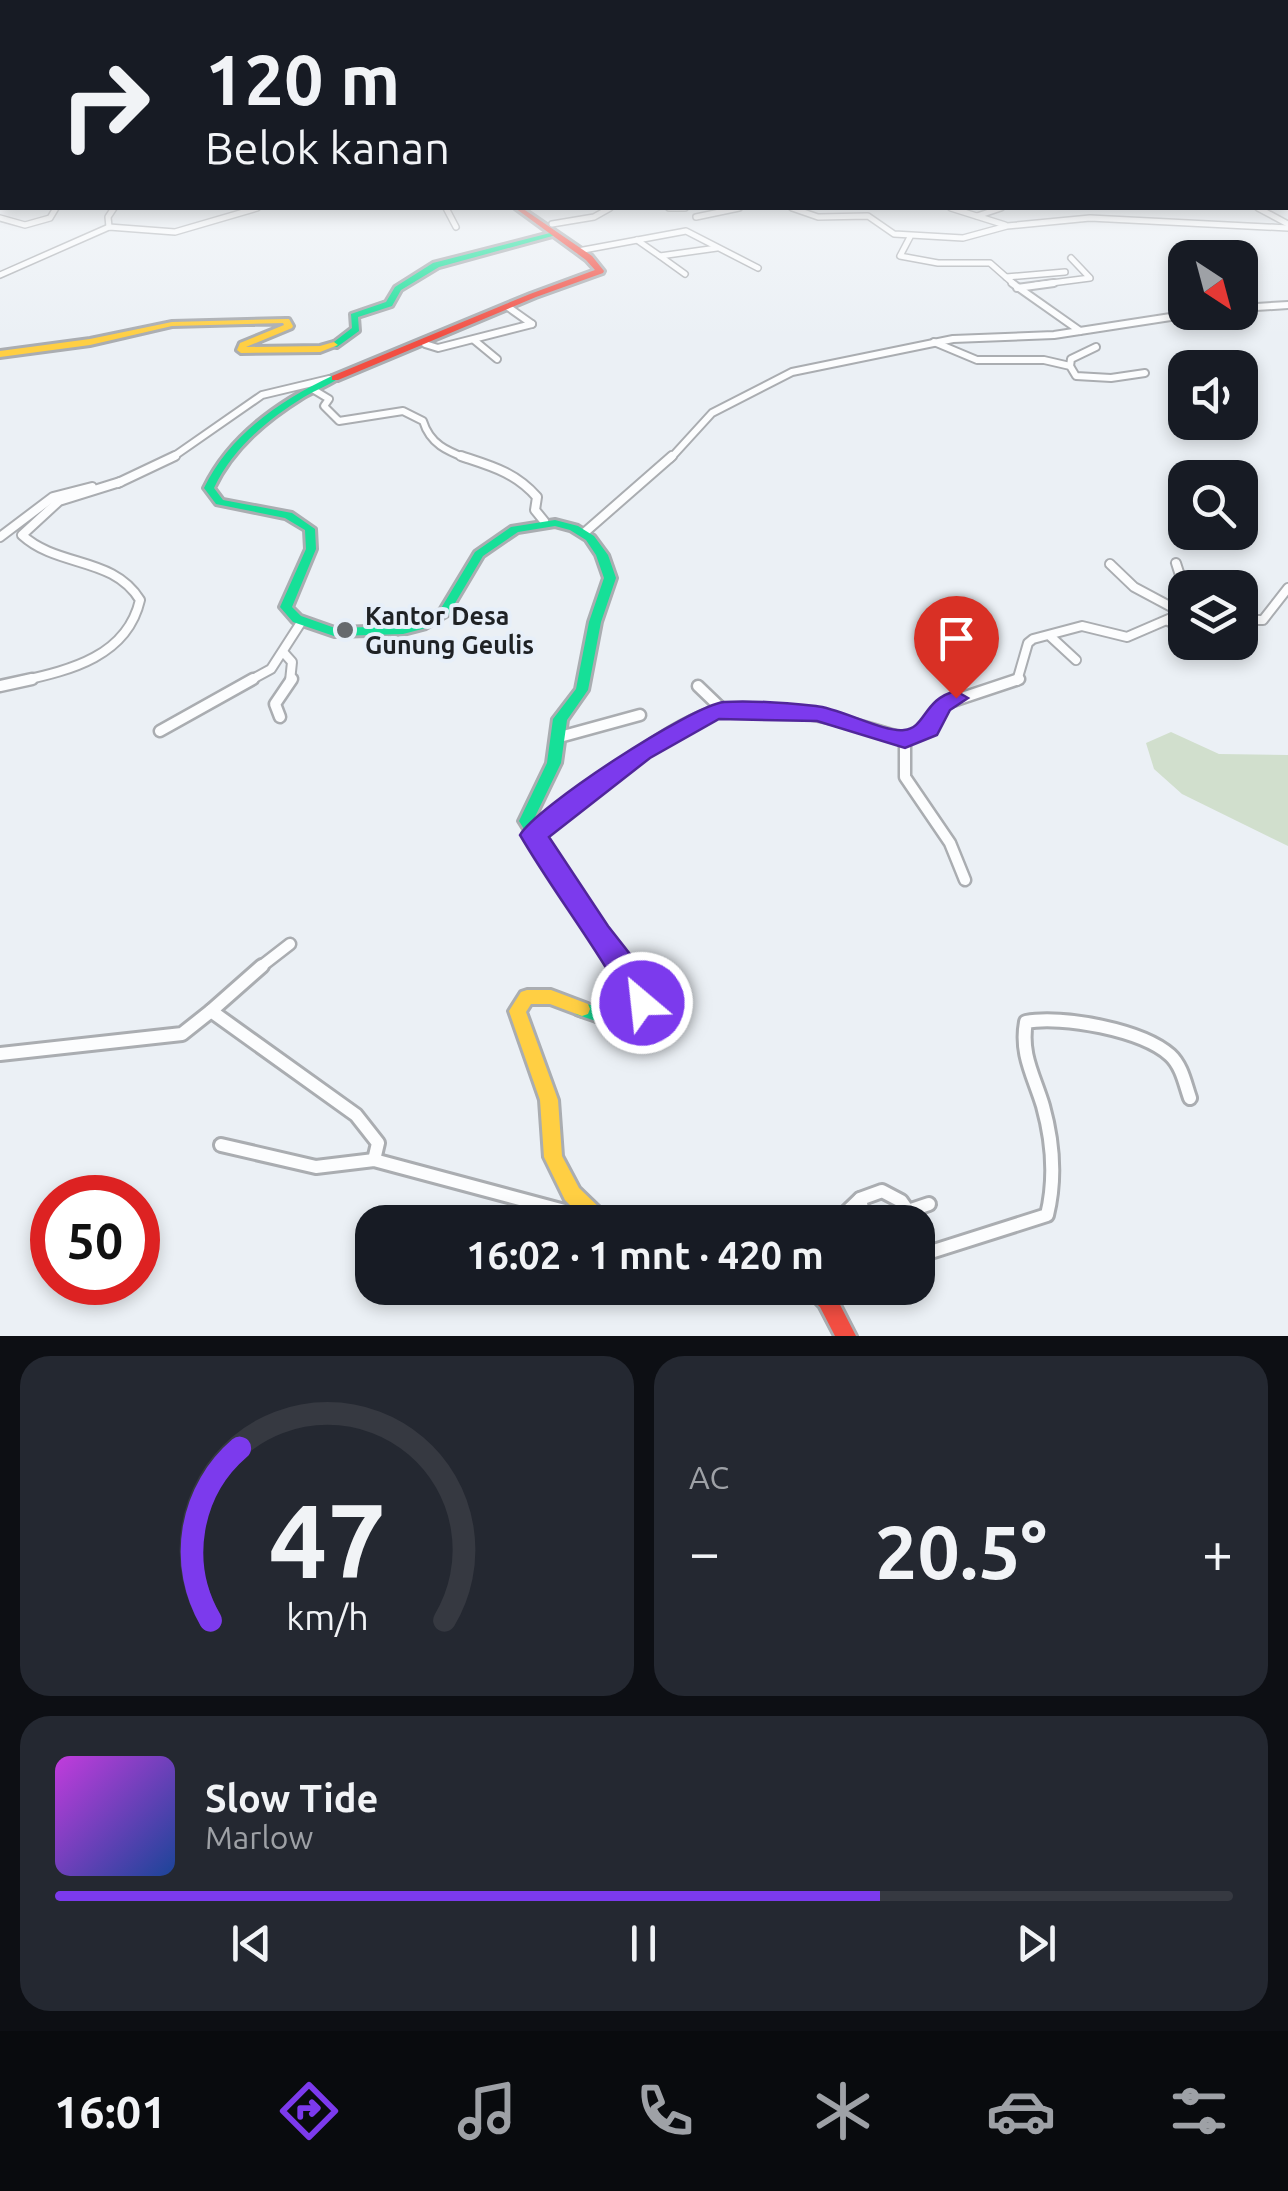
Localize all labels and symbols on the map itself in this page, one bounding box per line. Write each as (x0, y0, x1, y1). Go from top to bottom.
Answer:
north arrow (1168, 240, 1258, 330)
pin (914, 596, 999, 699)
place label: Kantor Desa Gunung Geulis (365, 602, 534, 659)
marker: Kantor Desa Gunung Geulis (334, 619, 356, 641)
position arrow (590, 951, 694, 1055)
speed limit sign: 50 (30, 1175, 160, 1305)

